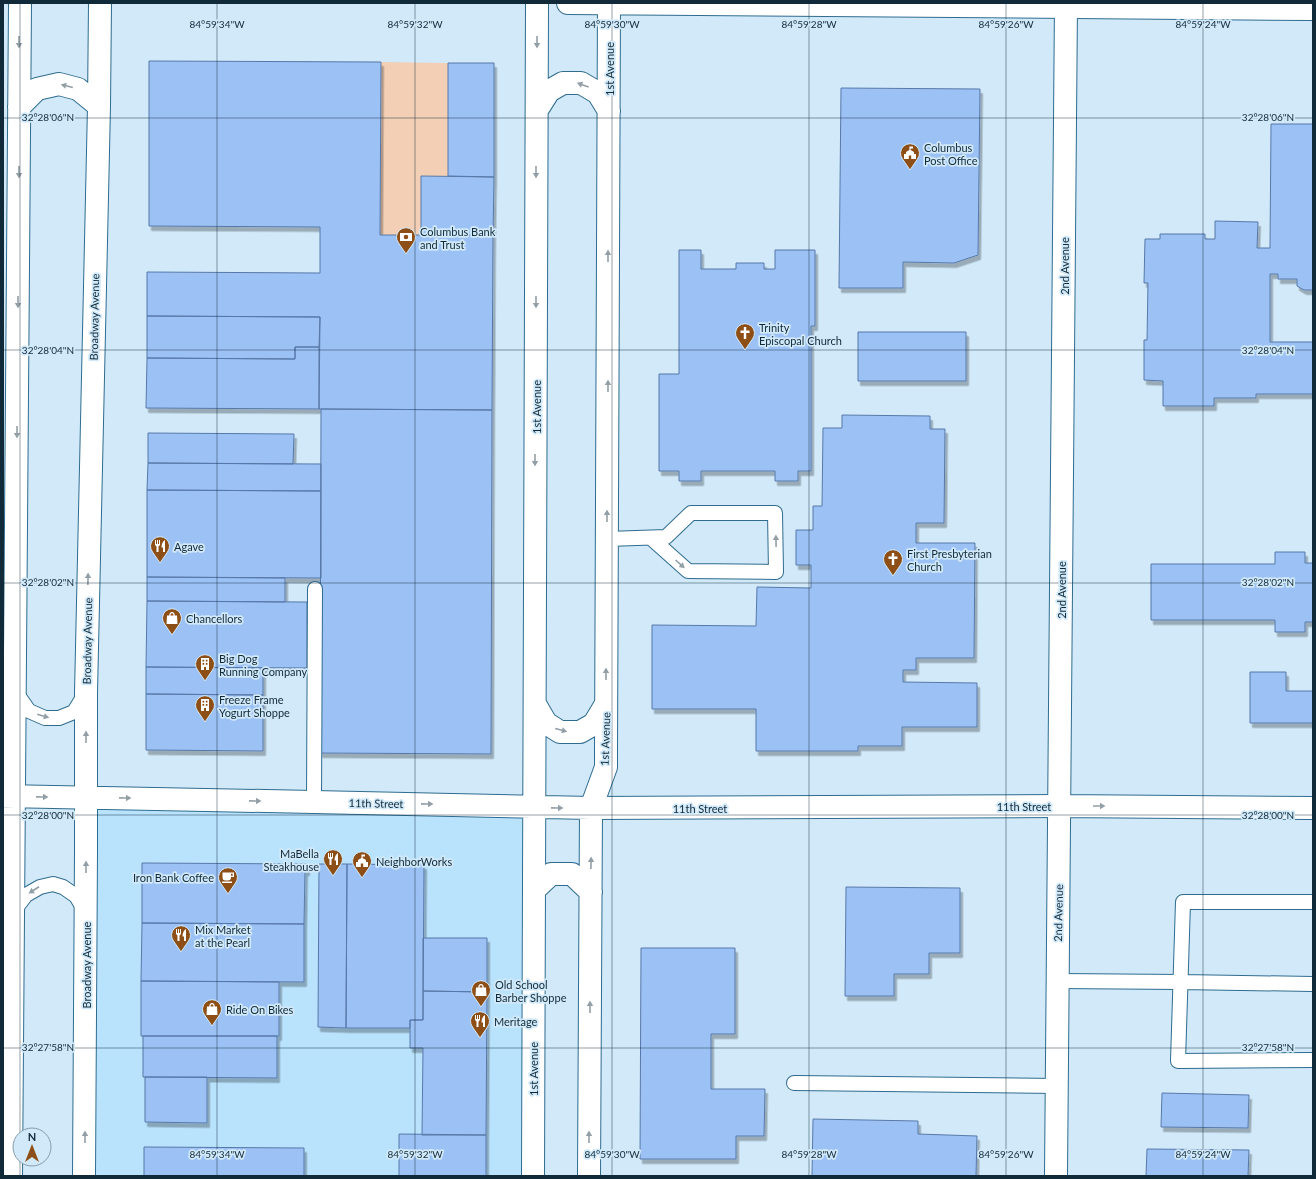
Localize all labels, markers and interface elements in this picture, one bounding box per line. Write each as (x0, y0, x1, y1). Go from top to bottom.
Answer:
text: 84°59'34"W (189, 18, 245, 30)
text: 84°59'32"W (387, 18, 443, 30)
text: 84°59'30"W (584, 18, 640, 30)
text: 84°59'28"W (781, 18, 837, 30)
text: 84°59'26"W (978, 18, 1034, 30)
text: 84°59'24"W (1175, 18, 1231, 30)
one-way arrow (16, 36, 22, 49)
one-way arrow (534, 36, 540, 49)
street label: 1st Avenue (603, 42, 616, 96)
one-way arrow (576, 82, 588, 88)
one-way arrow (61, 83, 73, 89)
text: 32°28'06"N (22, 111, 74, 123)
text: 32°28'06"N (1242, 111, 1294, 123)
place label: Columbus Post Office (924, 141, 978, 167)
public building icon: Columbus Post Office (899, 142, 921, 170)
one-way arrow (15, 166, 22, 178)
one-way arrow (533, 166, 539, 179)
place label: Columbus Bank and Trust (420, 225, 496, 251)
bank icon: Columbus Bank and Trust (395, 226, 417, 254)
street label: 2nd Avenue (1058, 237, 1071, 295)
one-way arrow (605, 249, 611, 262)
street label: Broadway Avenue (87, 273, 101, 361)
one-way arrow (15, 296, 21, 309)
one-way arrow (533, 296, 539, 309)
place label: Trinity Episcopal Church (759, 321, 842, 347)
church icon: Trinity Episcopal Church (734, 322, 756, 350)
text: 32°28'04"N (22, 344, 74, 356)
text: 32°28'04"N (1242, 344, 1294, 356)
one-way arrow (605, 379, 611, 392)
street label: 1st Avenue (530, 380, 543, 434)
one-way arrow (14, 426, 20, 439)
one-way arrow (532, 454, 538, 467)
one-way arrow (604, 509, 610, 522)
one-way arrow (773, 534, 779, 547)
restaurant icon: Agave (149, 535, 171, 563)
place label: Agave (174, 540, 204, 553)
place label: First Presbyterian Church (907, 547, 992, 573)
church icon: First Presbyterian Church (882, 548, 904, 576)
one-way arrow (674, 560, 685, 569)
street label: 2nd Avenue (1055, 561, 1068, 619)
one-way arrow (85, 572, 91, 585)
text: 32°28'02"N (22, 576, 74, 588)
text: 32°28'02"N (1242, 576, 1294, 588)
street label: Broadway Avenue (80, 597, 94, 685)
shop icon: Chancellors (161, 607, 183, 635)
place label: Chancellors (186, 612, 242, 625)
place label: Big Dog Running Company (219, 652, 308, 678)
building icon: Big Dog Running Company (194, 653, 216, 681)
one-way arrow (603, 667, 609, 680)
place label: Freeze Frame Yogurt Shoppe (219, 693, 290, 719)
building icon: Freeze Frame Yogurt Shoppe (194, 694, 216, 722)
street label: 1st Avenue (598, 712, 612, 766)
one-way arrow (37, 713, 49, 719)
one-way arrow (555, 727, 567, 733)
one-way arrow (83, 730, 89, 743)
one-way arrow (36, 794, 49, 800)
one-way arrow (119, 795, 131, 802)
street label: 11th Street (349, 796, 403, 810)
one-way arrow (249, 797, 261, 804)
street label: 11th Street (997, 800, 1051, 813)
one-way arrow (421, 801, 433, 808)
street label: 11th Street (673, 802, 727, 815)
one-way arrow (1093, 803, 1106, 809)
one-way arrow (551, 804, 563, 811)
text: 32°28'00"N (22, 809, 74, 821)
text: 32°28'00"N (1242, 809, 1294, 821)
place label: MaBella Steakhouse (263, 847, 319, 873)
restaurant icon: MaBella Steakhouse (322, 848, 344, 876)
public building icon: NeighborWorks (351, 850, 373, 878)
place label: NeighborWorks (376, 855, 452, 868)
one-way arrow (588, 856, 594, 869)
one-way arrow (83, 860, 89, 873)
cafe icon: Iron Bank Coffee (217, 866, 239, 894)
place label: Iron Bank Coffee (133, 871, 214, 884)
street label: 2nd Avenue (1051, 884, 1065, 942)
one-way arrow (28, 887, 40, 894)
street label: Broadway Avenue (80, 921, 93, 1008)
place label: Mix Market at the Pearl (195, 923, 251, 949)
restaurant icon: Mix Market at the Pearl (170, 924, 192, 952)
place label: Old School Barber Shoppe (495, 978, 567, 1004)
shop icon: Old School Barber Shoppe (470, 979, 492, 1007)
shop icon: Ride On Bikes (201, 998, 223, 1026)
one-way arrow (587, 1000, 593, 1013)
place label: Ride On Bikes (226, 1003, 294, 1016)
restaurant icon: Meritage (469, 1010, 491, 1038)
place label: Meritage (494, 1015, 538, 1028)
text: 32°27'58"N (22, 1041, 74, 1053)
text: 32°27'58"N (1242, 1041, 1294, 1053)
street label: 1st Avenue (527, 1042, 540, 1096)
north arrow (12, 1127, 52, 1167)
text: N (28, 1130, 36, 1143)
one-way arrow (82, 1130, 88, 1143)
one-way arrow (586, 1130, 592, 1143)
text: 84°59'34"W (189, 1148, 245, 1160)
text: 84°59'32"W (387, 1148, 443, 1160)
text: 84°59'30"W (584, 1148, 640, 1160)
text: 84°59'28"W (781, 1148, 837, 1160)
text: 84°59'26"W (978, 1148, 1034, 1160)
text: 84°59'24"W (1175, 1148, 1231, 1160)

